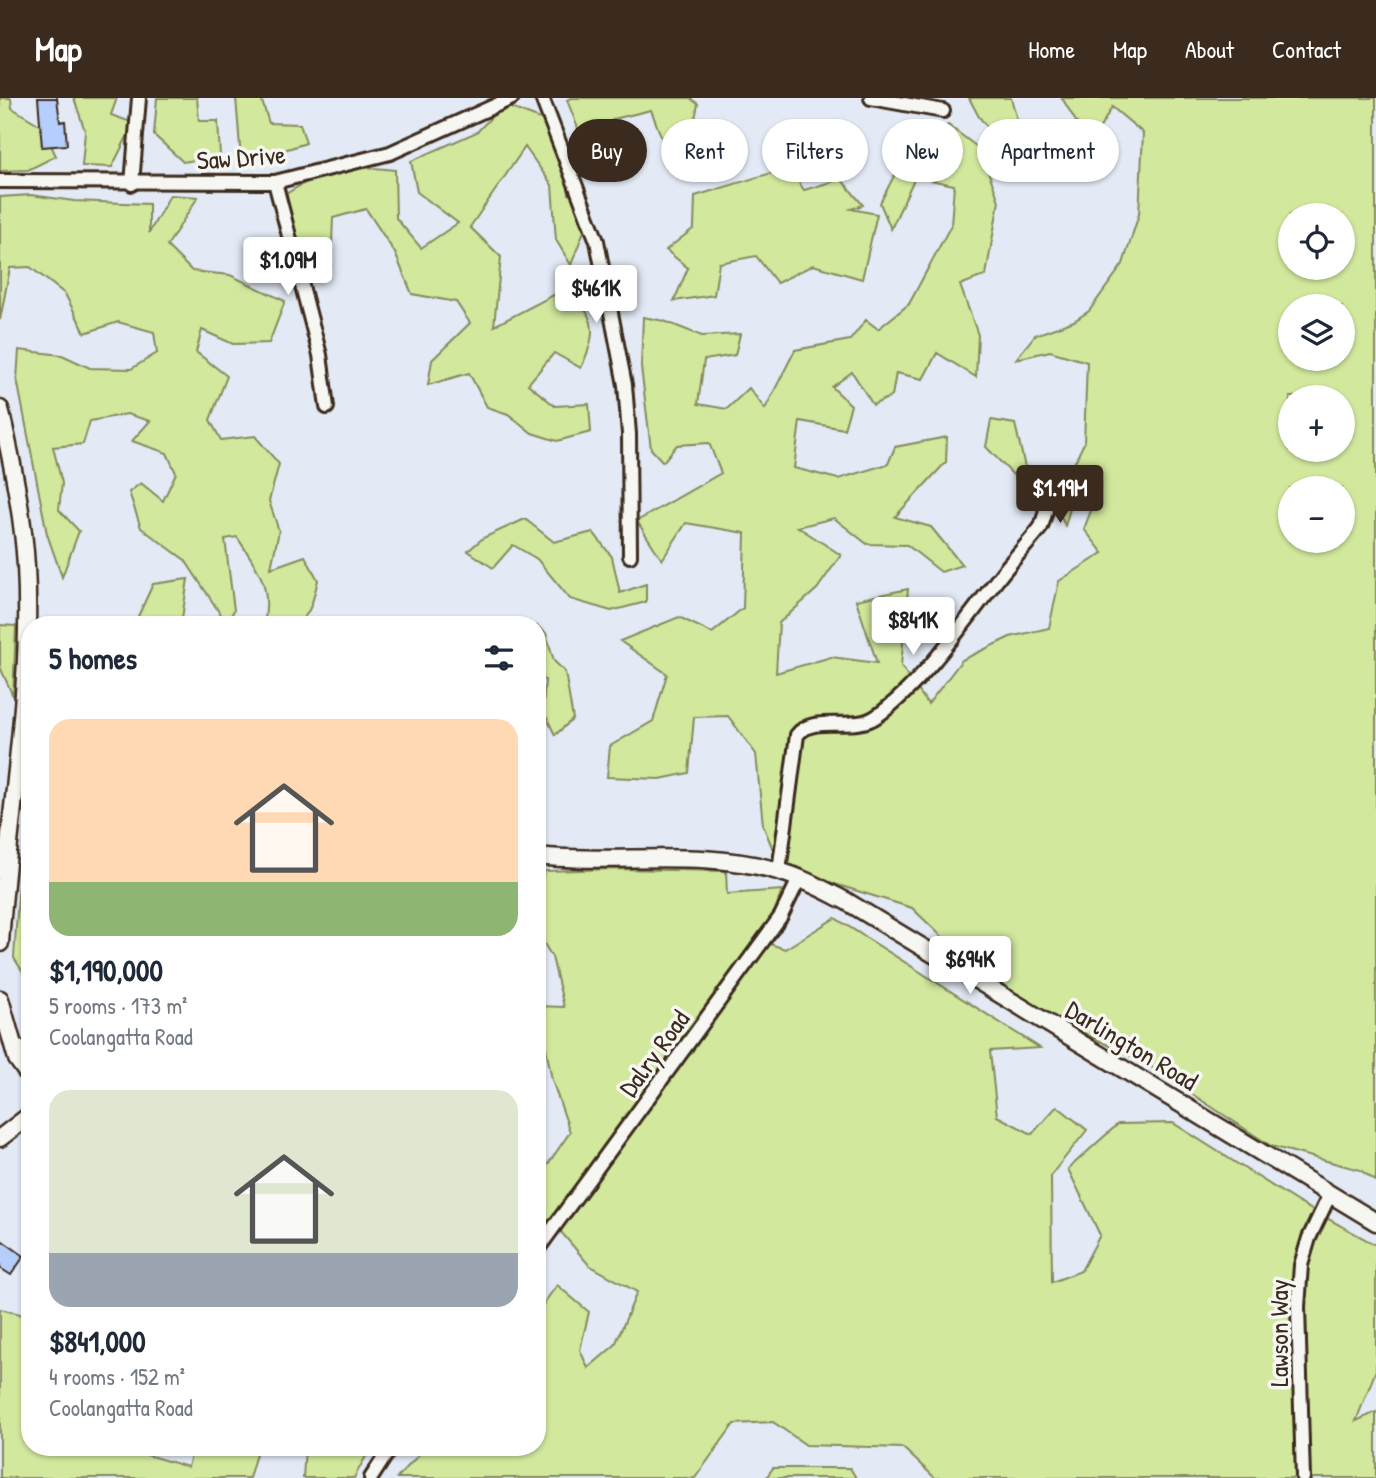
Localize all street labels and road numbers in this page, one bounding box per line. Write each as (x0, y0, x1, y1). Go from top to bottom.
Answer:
street label: Saw Drive (195, 136, 287, 178)
street label: Darlington Road (1059, 992, 1205, 1098)
street label: Dalry Road (611, 1003, 697, 1103)
street label: Lawson Way (1261, 1279, 1296, 1387)

